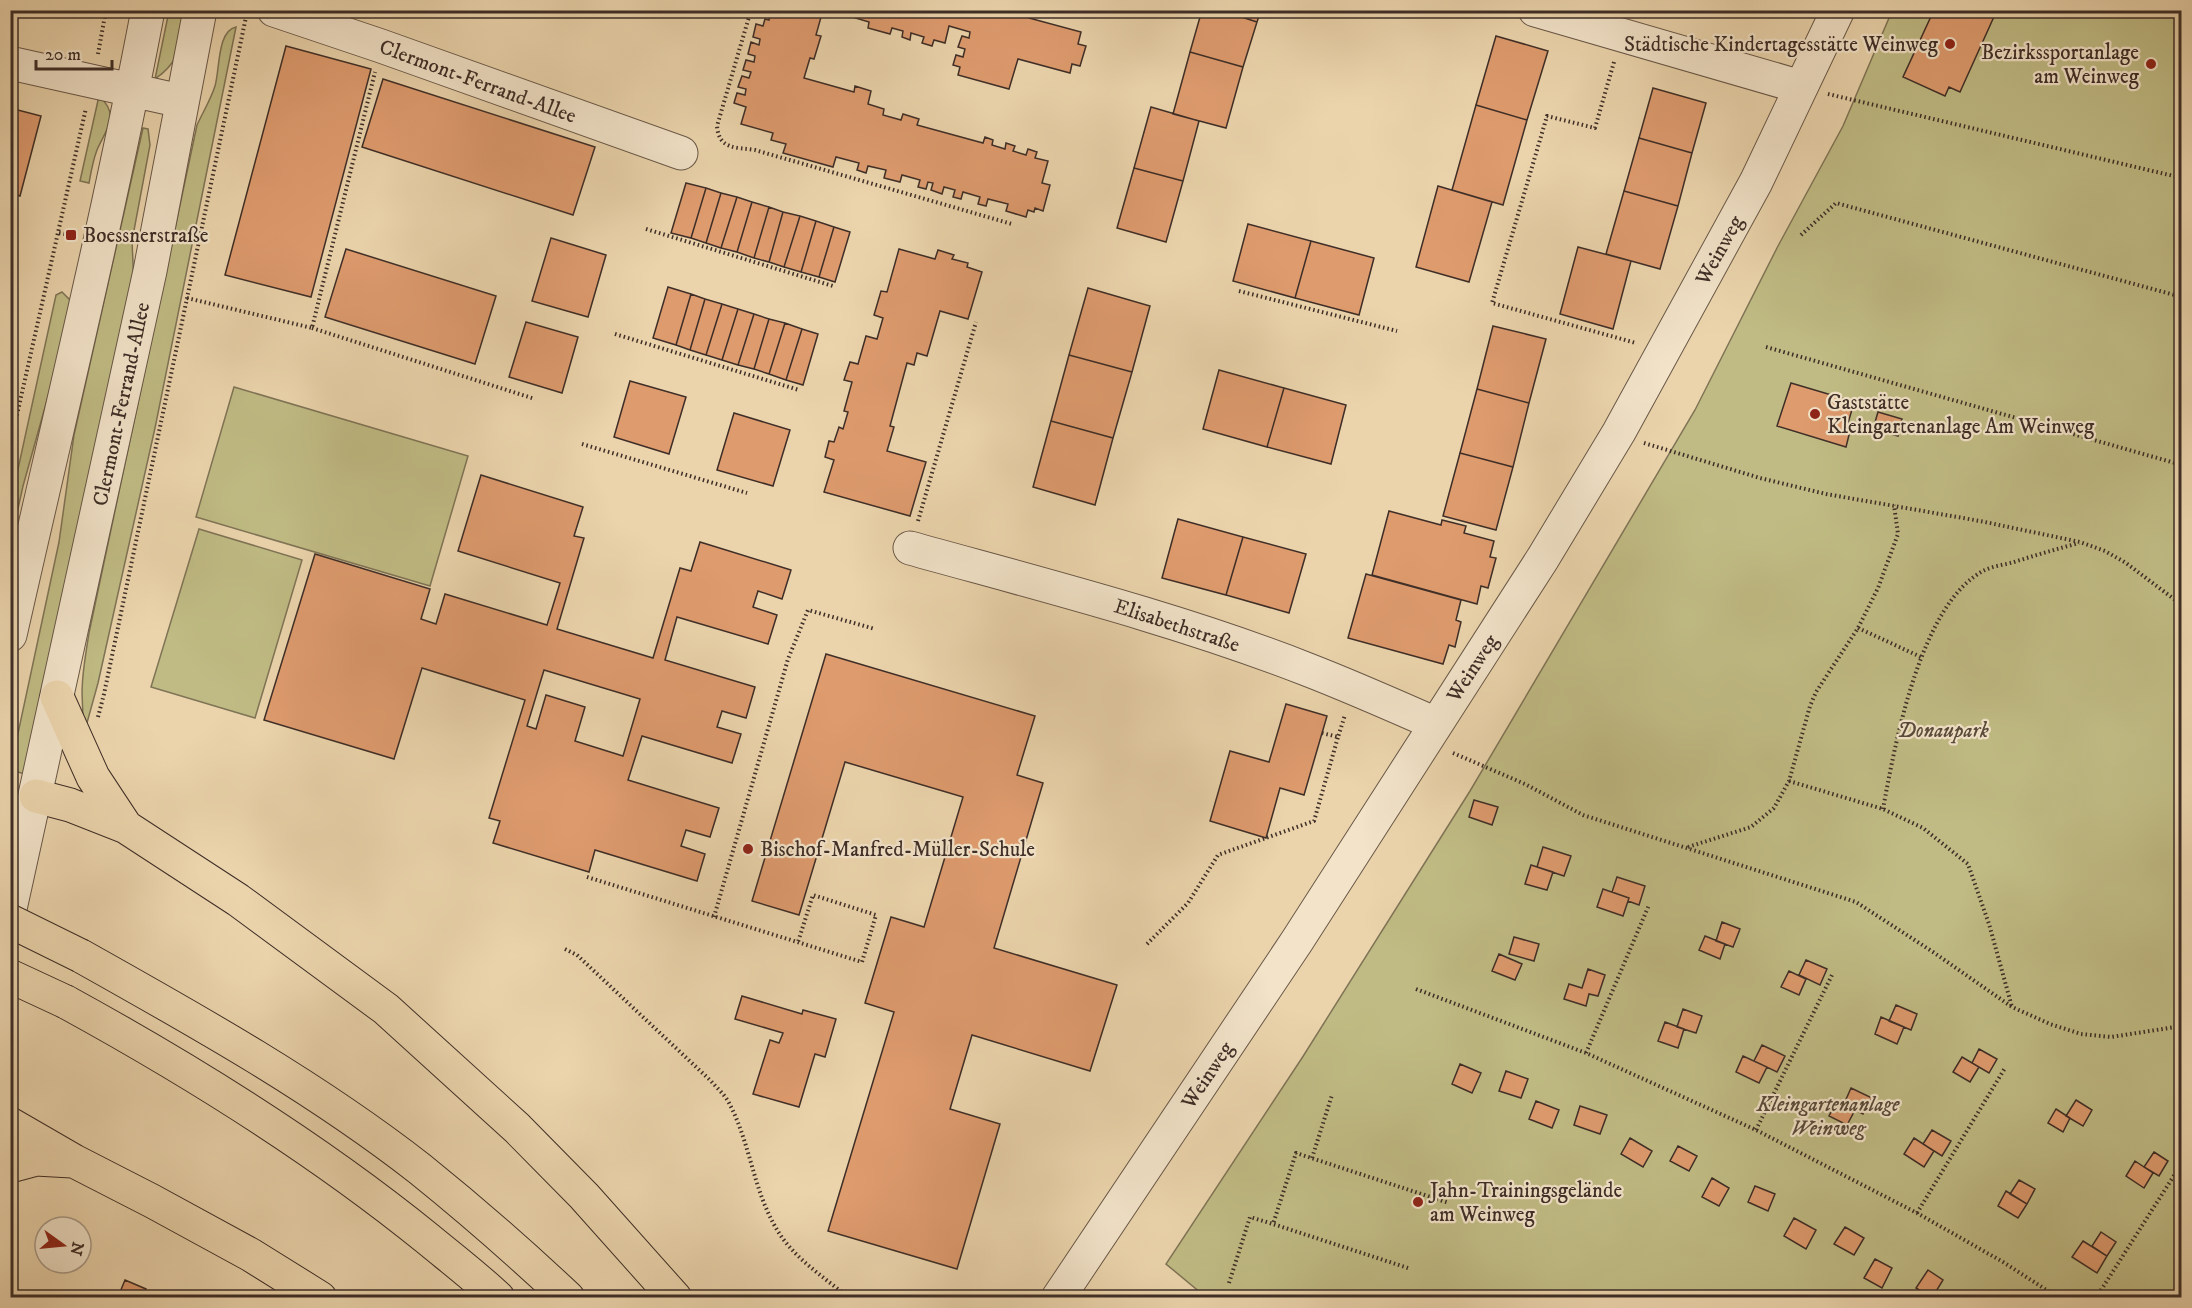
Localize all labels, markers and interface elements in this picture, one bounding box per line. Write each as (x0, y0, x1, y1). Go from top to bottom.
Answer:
place label: Städtische Kindertagesstätte Weinweg (1624, 32, 1939, 58)
scale bar (36, 33, 112, 71)
street label: Clermont-Ferrand-Allee (376, 34, 580, 130)
marker: Städtische Kindertagesstätte Weinweg (1943, 37, 1957, 51)
place label: Bezirkssportanlage am Weinweg (1981, 40, 2140, 90)
text: 20 m (45, 44, 81, 66)
marker: Bezirkssportanlage am Weinweg (2144, 57, 2158, 71)
street label: Weinweg (1690, 210, 1750, 291)
place label: Boessnerstraße (83, 223, 209, 249)
marker: Boessnerstraße (64, 228, 78, 242)
street label: Clermont-Ferrand-Allee (88, 300, 156, 508)
place label: Gaststätte Kleingartenanlage Am Weinweg (1827, 390, 2095, 440)
marker: Gaststätte Kleingartenanlage Am Weinweg (1808, 407, 1822, 421)
street label: Elisabethstraße (1111, 593, 1243, 659)
street label: Weinweg (1441, 629, 1505, 708)
park label: Donaupark (1897, 718, 1989, 744)
place label: Bischof-Manfred-Müller-Schule (760, 837, 1035, 863)
marker: Bischof-Manfred-Müller-Schule (741, 842, 755, 856)
street label: Weinweg (1175, 1036, 1240, 1115)
park label: Kleingartenanlage Weinweg (1756, 1092, 1900, 1142)
place label: Jahn-Trainingsgelände am Weinweg (1428, 1178, 1622, 1228)
marker: Jahn-Trainingsgelände am Weinweg (1411, 1195, 1425, 1209)
north arrow (33, 1215, 93, 1275)
text: N (65, 1240, 88, 1258)

